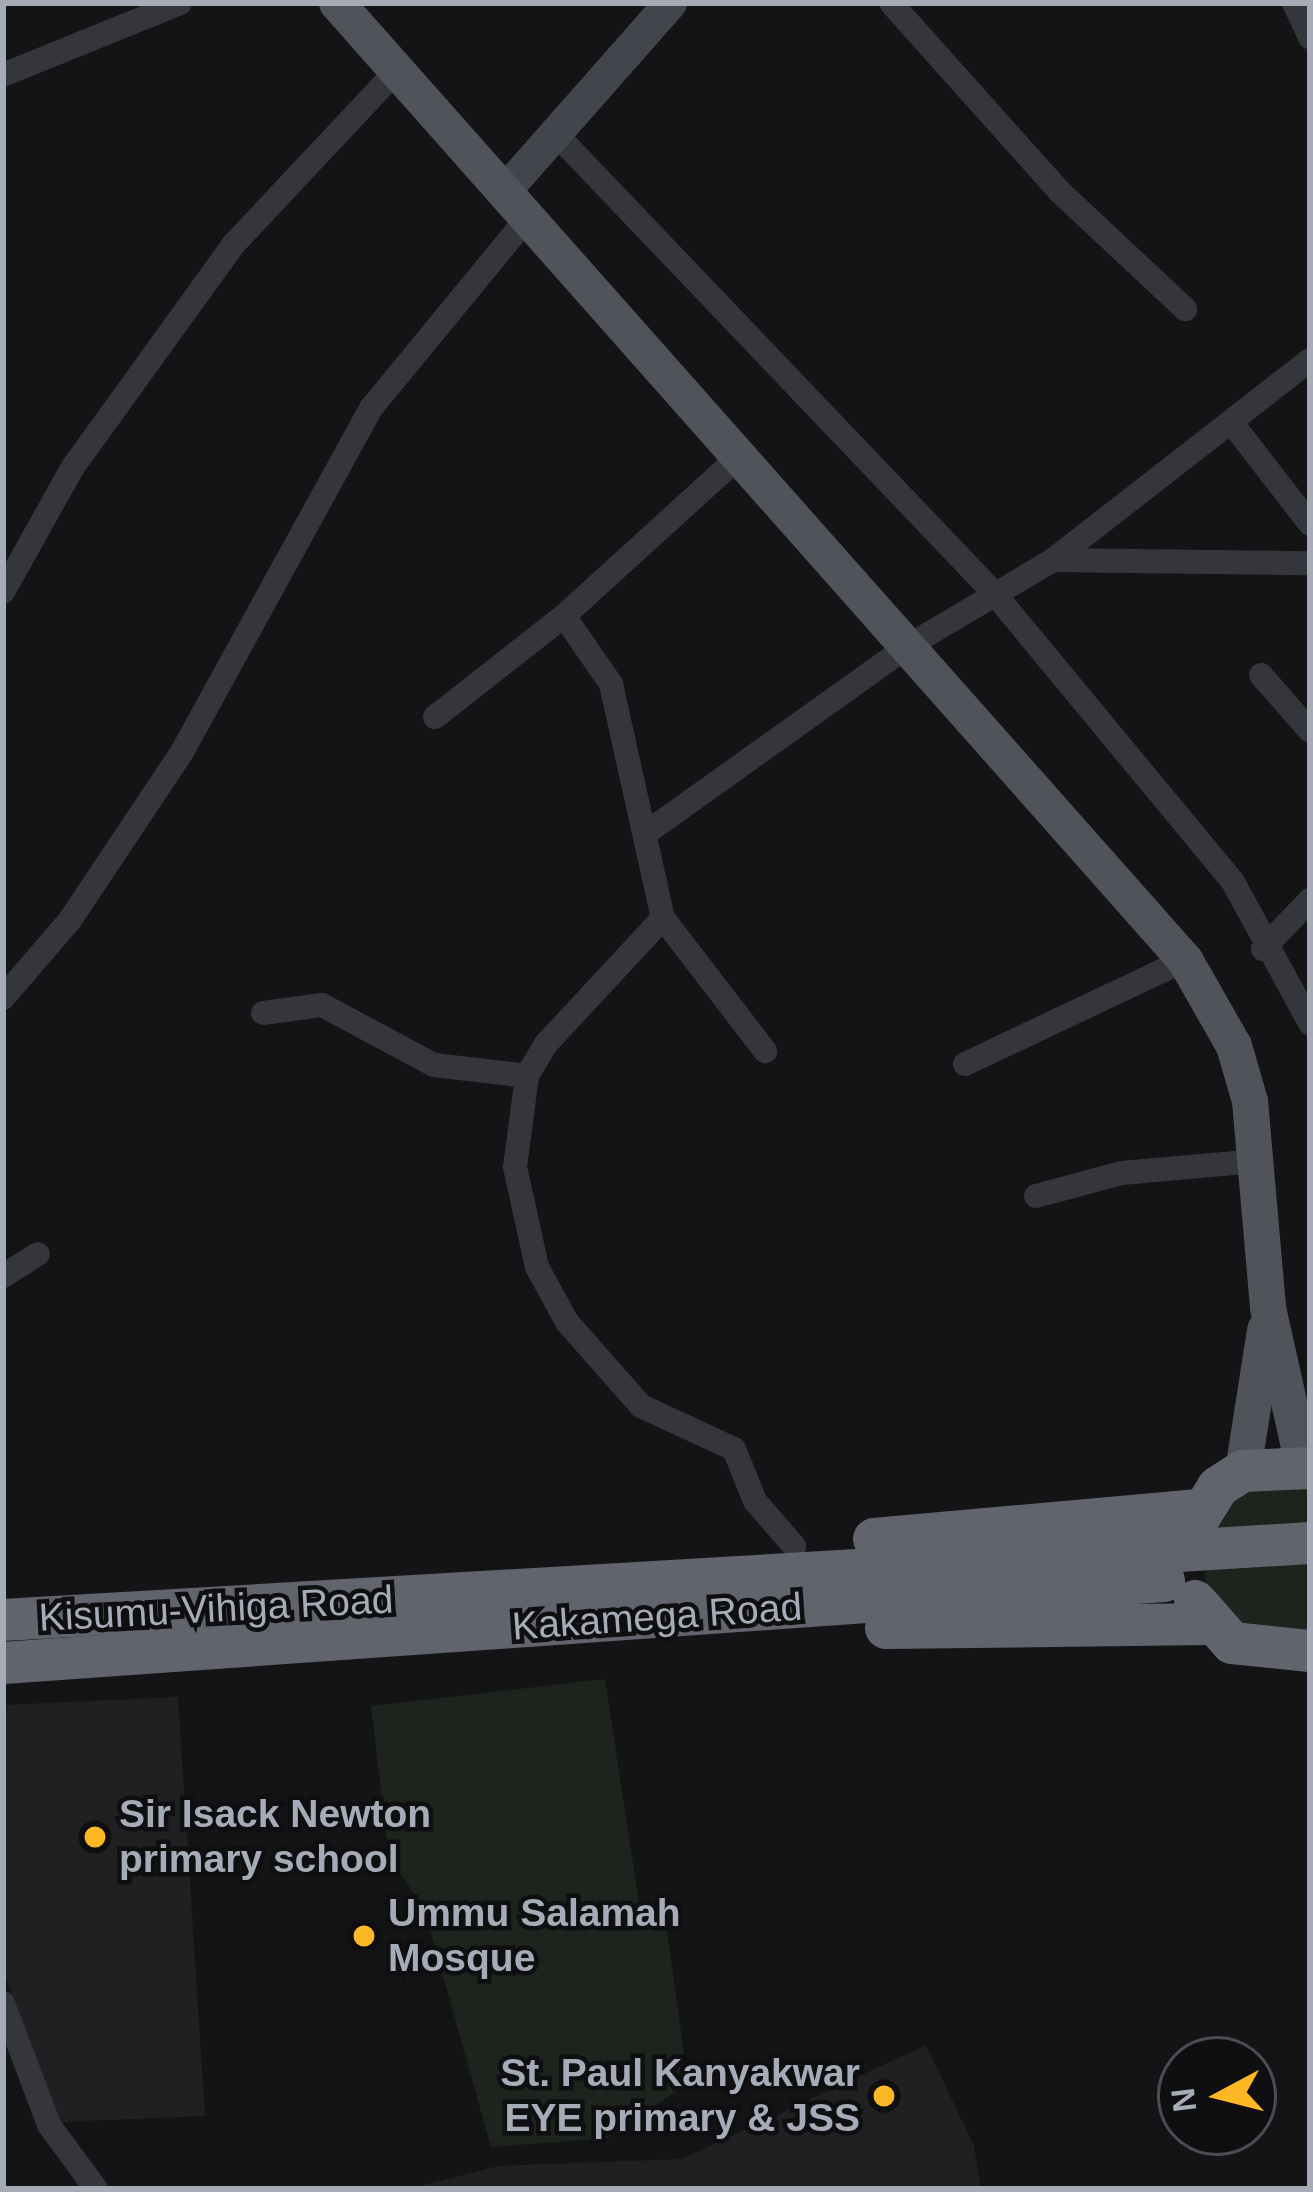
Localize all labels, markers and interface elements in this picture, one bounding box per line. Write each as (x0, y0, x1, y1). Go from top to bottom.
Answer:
street label: Kisumu-Vihiga Road (38, 1576, 394, 1642)
street label: Kakamega Road (510, 1584, 804, 1650)
place label: Sir Isack Newton primary school (119, 1792, 431, 1883)
marker: Sir Isack Newton primary school (82, 1824, 108, 1850)
place label: Ummu Salamah Mosque (388, 1891, 681, 1982)
marker: Ummu Salamah Mosque (351, 1923, 377, 1949)
north arrow (1157, 2036, 1277, 2156)
place label: St. Paul Kanyakwar EYE primary & JSS (500, 2051, 860, 2142)
marker: St. Paul Kanyakwar EYE primary & JSS (871, 2083, 897, 2109)
text: N (1164, 2086, 1204, 2114)

